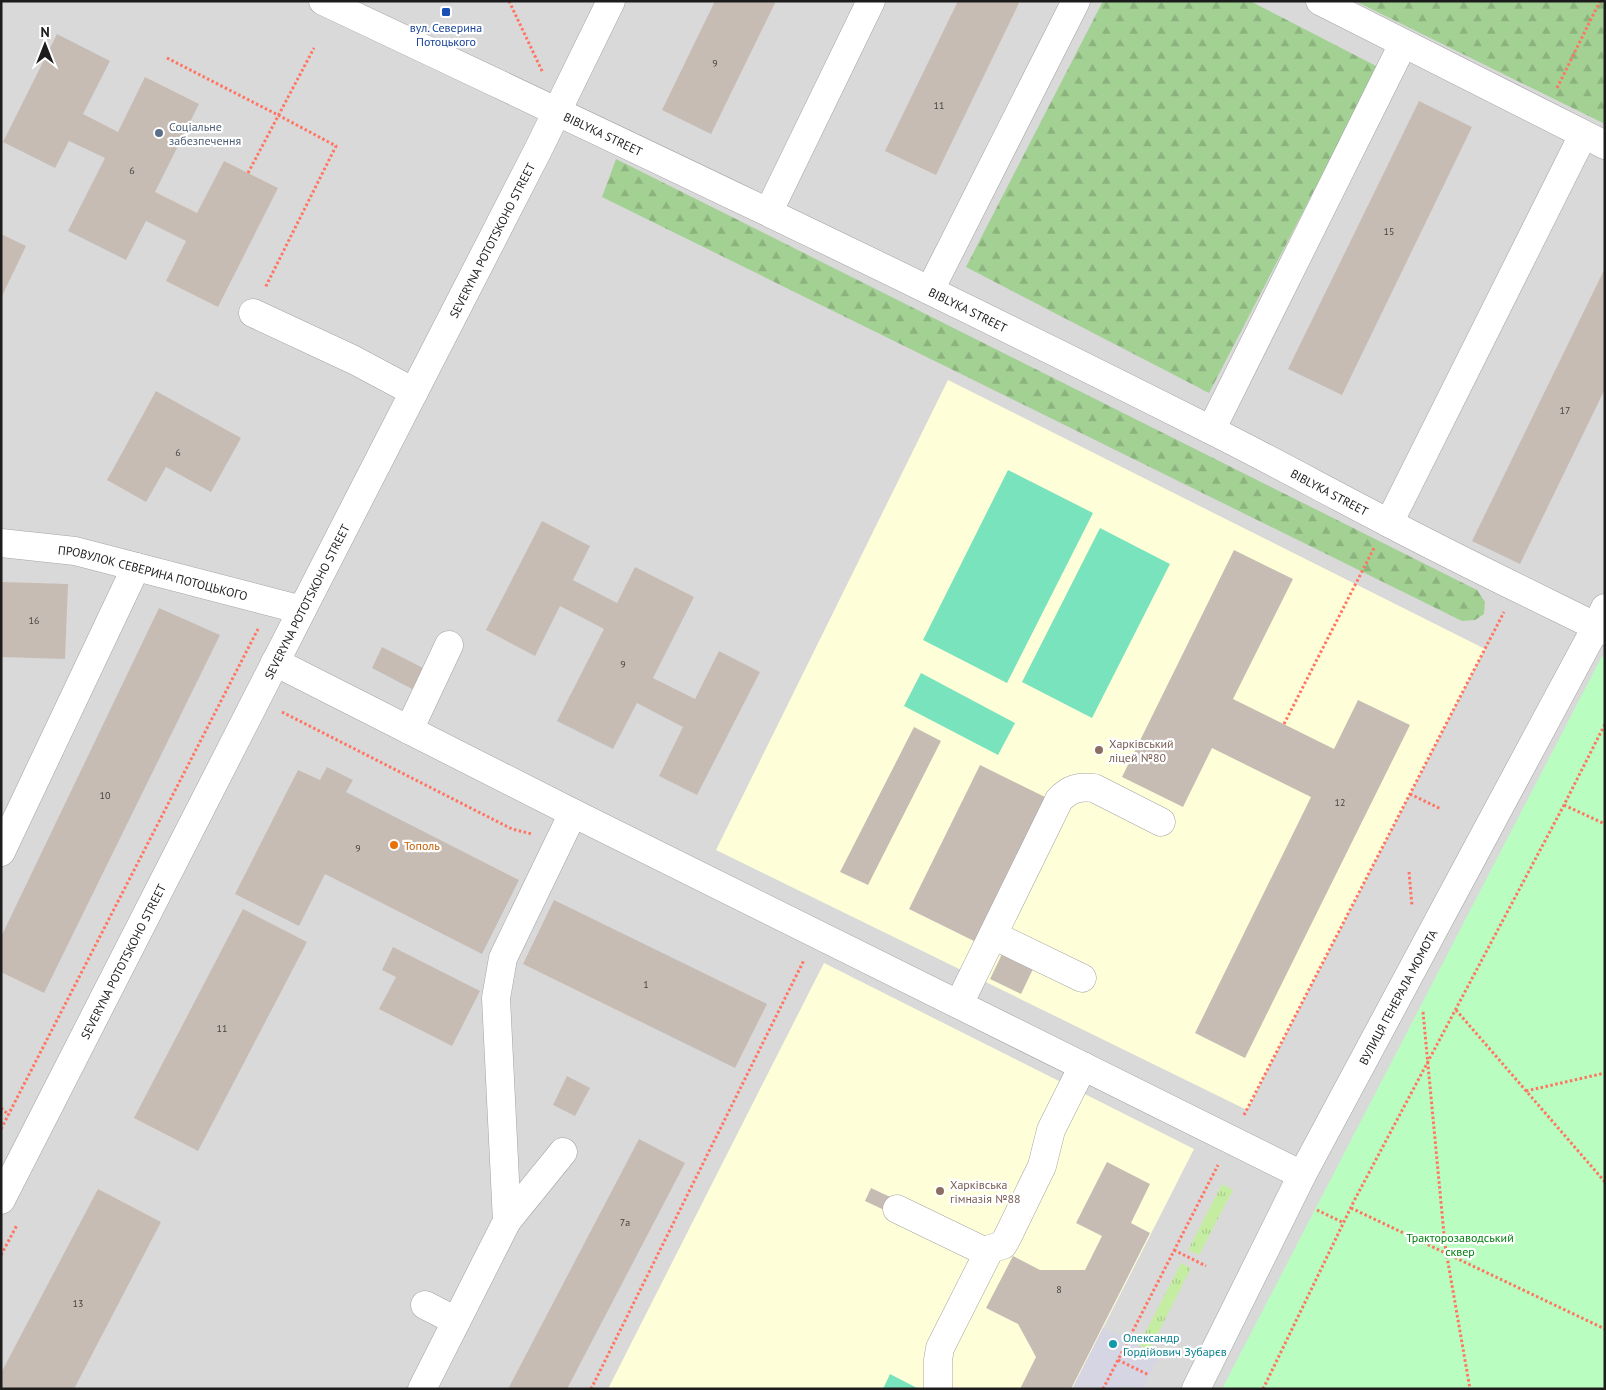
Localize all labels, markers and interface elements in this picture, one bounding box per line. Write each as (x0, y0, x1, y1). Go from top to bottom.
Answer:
marker: вул. Северина Потоцького (440, 6, 452, 18)
north arrow (20, 20, 70, 70)
place label: вул. Северина Потоцького (410, 20, 482, 49)
text: N (40, 23, 50, 41)
house number: 9 (712, 57, 718, 70)
house number: 11 (934, 99, 944, 112)
street label: BIBLYKA STREET (561, 108, 645, 159)
place label: Соціальне забезпечення (169, 119, 241, 148)
marker: Соціальне забезпечення (153, 127, 165, 139)
street label: SEVERYNA POTOTSKOHO STREET (446, 160, 538, 320)
house number: 6 (129, 164, 135, 177)
house number: 15 (1384, 225, 1394, 238)
street label: BIBLYKA STREET (926, 284, 1010, 335)
house number: 17 (1560, 404, 1570, 417)
house number: 6 (175, 446, 181, 459)
street label: BIBLYKA STREET (1288, 465, 1371, 519)
street label: SEVERYNA POTOTSKOHO STREET (261, 521, 353, 681)
street label: ПРОВУЛОК СЕВЕРИНА ПОТОЦЬКОГО (57, 542, 249, 603)
house number: 16 (29, 614, 39, 627)
house number: 9 (620, 658, 626, 671)
place label: Харківський ліцей №80 (1108, 736, 1174, 765)
marker: Харківський ліцей №80 (1093, 744, 1105, 756)
house number: 10 (100, 789, 111, 802)
house number: 12 (1335, 796, 1345, 809)
place label: Тополь (404, 838, 440, 853)
marker: Тополь (388, 839, 400, 851)
house number: 9 (355, 842, 361, 855)
street label: SEVERYNA POTOTSKOHO STREET (77, 881, 169, 1041)
street label: ВУЛИЦЯ ГЕНЕРАЛА МОМОТА (1355, 927, 1440, 1067)
house number: 1 (643, 978, 649, 991)
house number: 11 (217, 1022, 227, 1035)
place label: Харківська гімназія №88 (950, 1177, 1021, 1206)
marker: Харківська гімназія №88 (934, 1185, 946, 1197)
house number: 7а (620, 1216, 630, 1229)
park label: Тракторозаводський сквер (1406, 1230, 1514, 1259)
house number: 8 (1056, 1283, 1062, 1296)
house number: 13 (73, 1297, 83, 1310)
place label: Олександр Гордійович Зубарєв (1123, 1330, 1227, 1359)
marker: Олександр Гордійович Зубарєв (1107, 1338, 1119, 1350)

